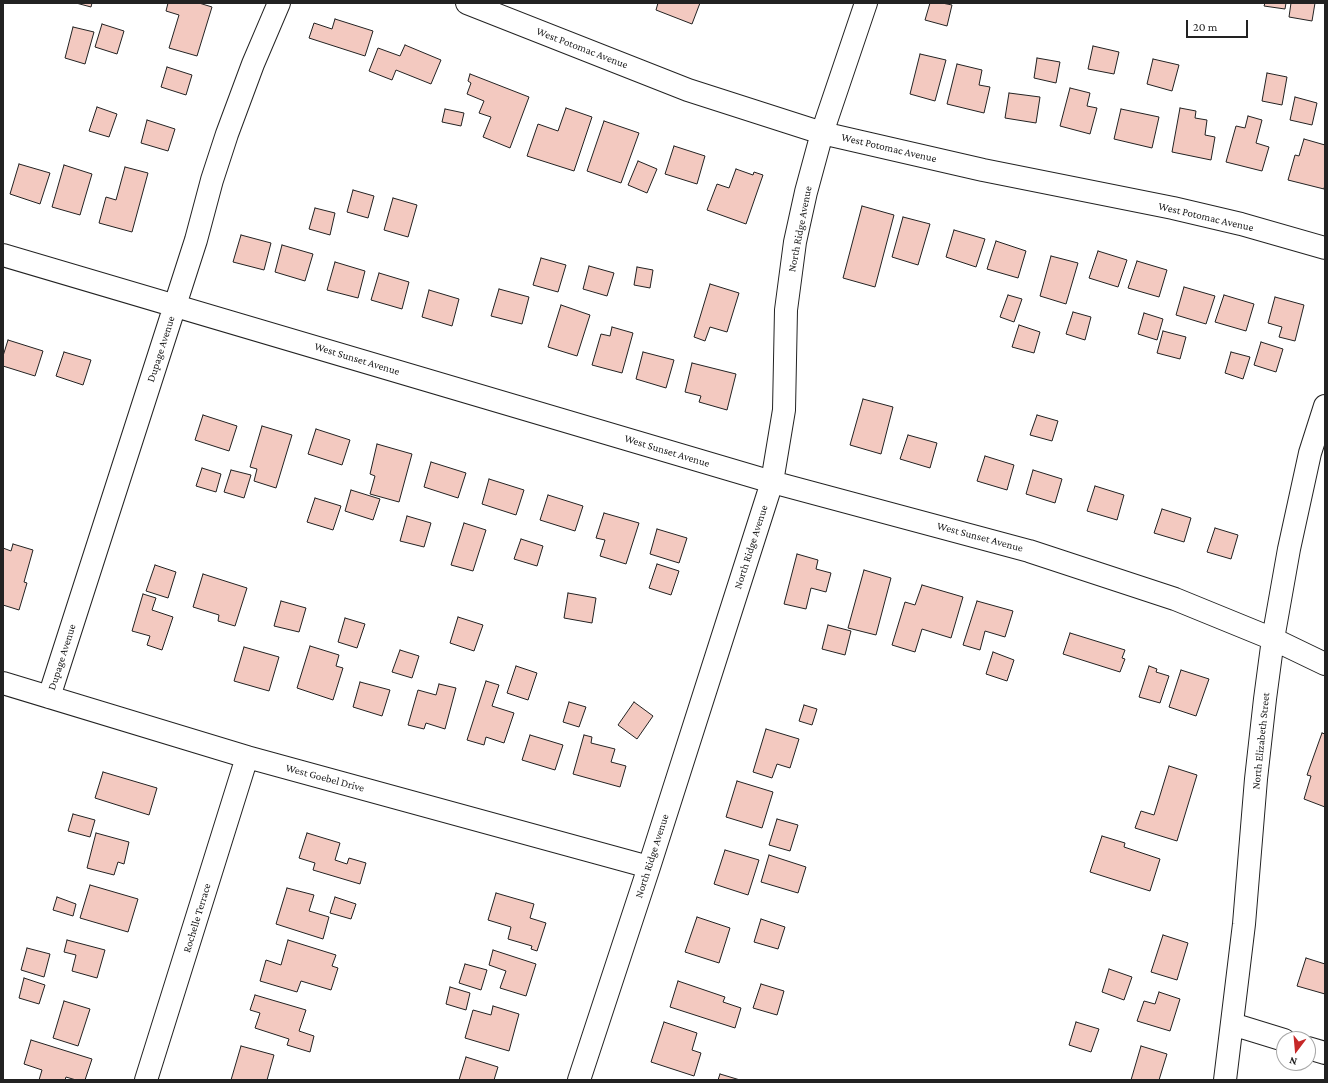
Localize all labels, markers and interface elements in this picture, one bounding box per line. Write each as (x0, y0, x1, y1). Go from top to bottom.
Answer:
scale bar (1188, 12, 1250, 38)
text: 20 m (1193, 20, 1217, 34)
street label: West Potomac Avenue (534, 24, 630, 72)
street label: West Potomac Avenue (840, 131, 938, 165)
street label: North Ridge Avenue (785, 185, 815, 273)
street label: West Potomac Avenue (1157, 200, 1255, 234)
street label: Dupage Avenue (144, 314, 178, 384)
street label: West Sunset Avenue (313, 340, 401, 378)
street label: West Sunset Avenue (623, 432, 711, 470)
street label: North Ridge Avenue (731, 503, 771, 591)
street label: West Sunset Avenue (935, 519, 1025, 555)
street label: Dupage Avenue (45, 622, 79, 692)
street label: North Elizabeth Street (1249, 692, 1273, 790)
street label: West Goebel Drive (284, 761, 366, 795)
street label: North Ridge Avenue (632, 812, 672, 900)
street label: Rochelle Terrace (180, 882, 214, 954)
north arrow (1276, 1031, 1316, 1071)
text: N (1288, 1055, 1298, 1068)

